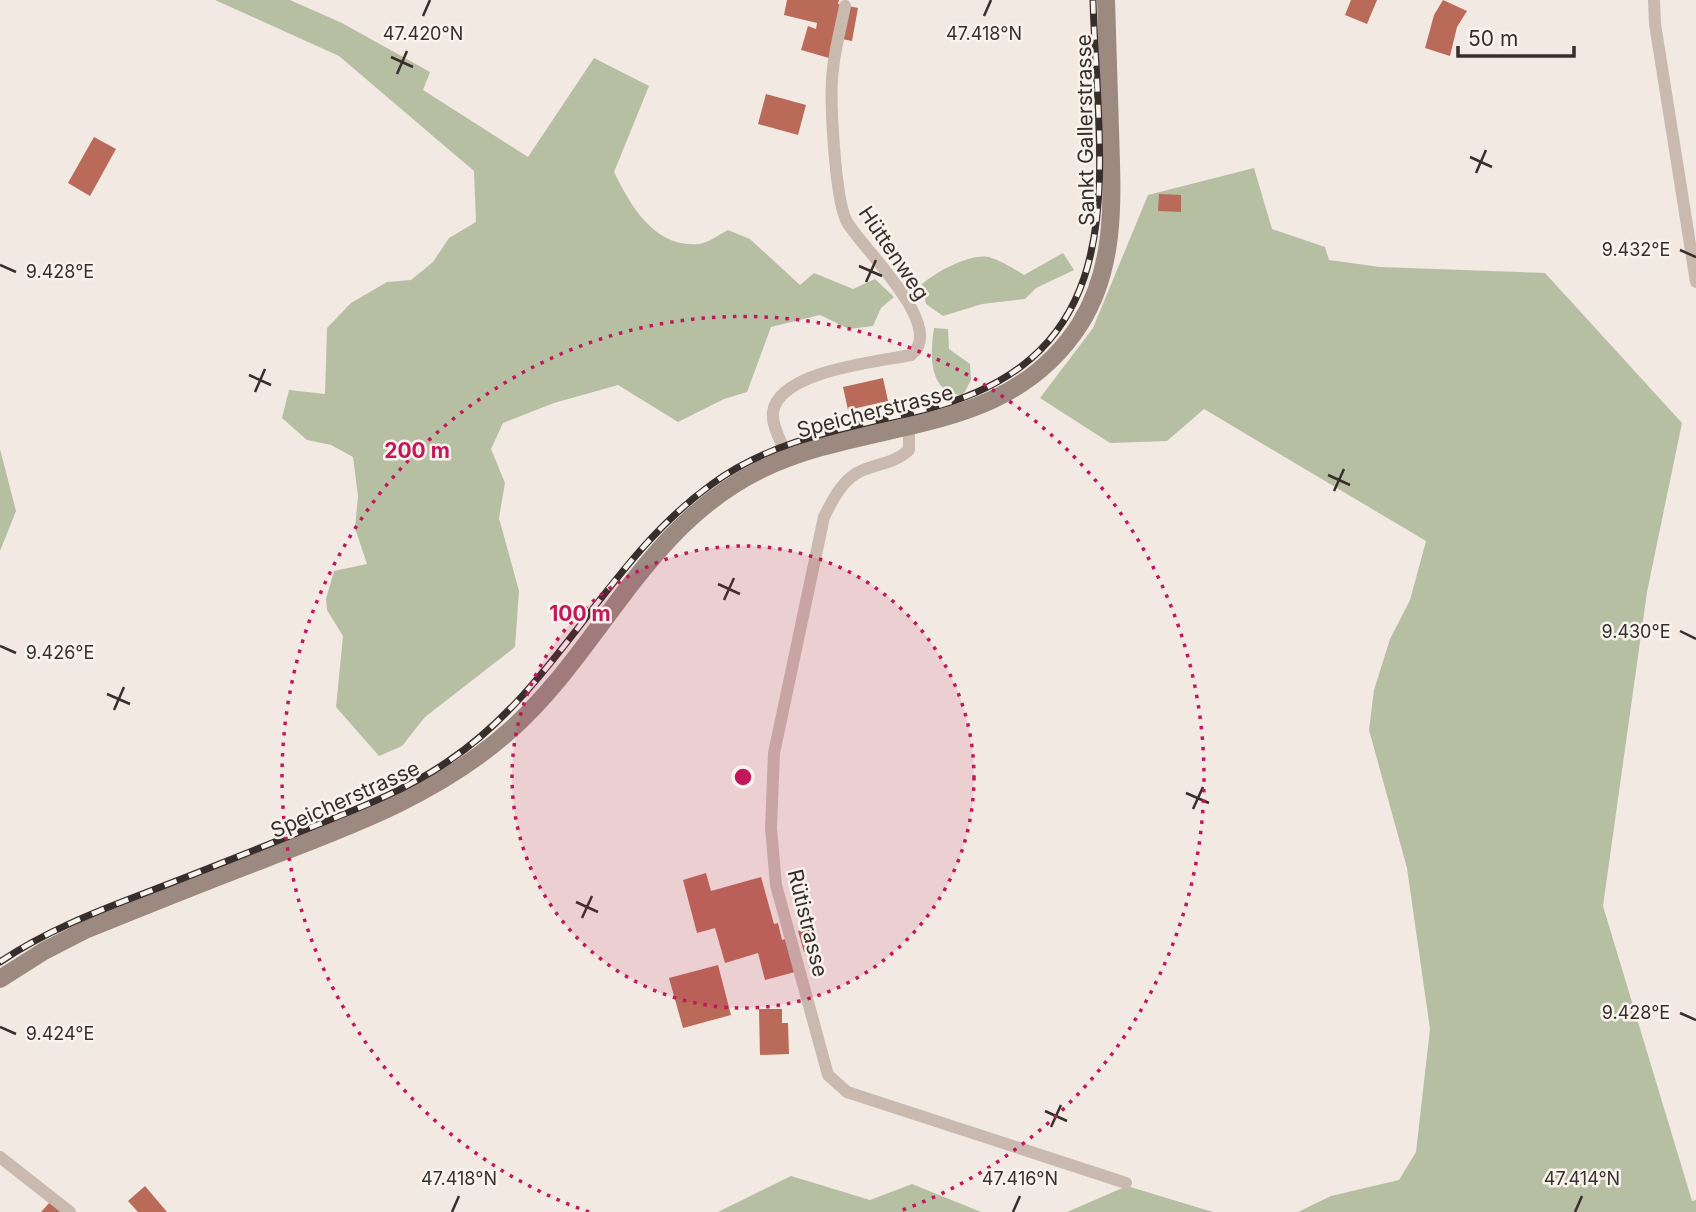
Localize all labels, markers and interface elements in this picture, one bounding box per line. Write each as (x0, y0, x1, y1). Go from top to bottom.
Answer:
scale bar (1458, 14, 1574, 58)
text: 47.420°N (383, 23, 463, 44)
text: 47.418°N (946, 23, 1022, 44)
text: 50 m (1468, 26, 1518, 51)
street label: Sankt Gallerstrasse (1071, 34, 1099, 226)
street label: Hüttenweg (854, 201, 934, 305)
text: 9.432°E (1602, 239, 1670, 260)
text: 9.428°E (26, 261, 94, 282)
street label: Speicherstrasse (794, 379, 956, 443)
text: 200 m (384, 438, 450, 463)
text: 100 m (549, 601, 611, 626)
text: 9.430°E (1601, 621, 1671, 642)
text: 9.426°E (26, 642, 94, 663)
street label: Speicherstrasse (267, 755, 423, 843)
centre of rings (731, 765, 755, 789)
street label: Rütistrasse (783, 867, 833, 979)
text: 9.428°E (1602, 1002, 1670, 1023)
text: 9.424°E (26, 1023, 94, 1044)
text: 47.418°N (421, 1168, 497, 1189)
text: 47.416°N (982, 1168, 1058, 1189)
text: 47.414°N (1544, 1168, 1620, 1189)

